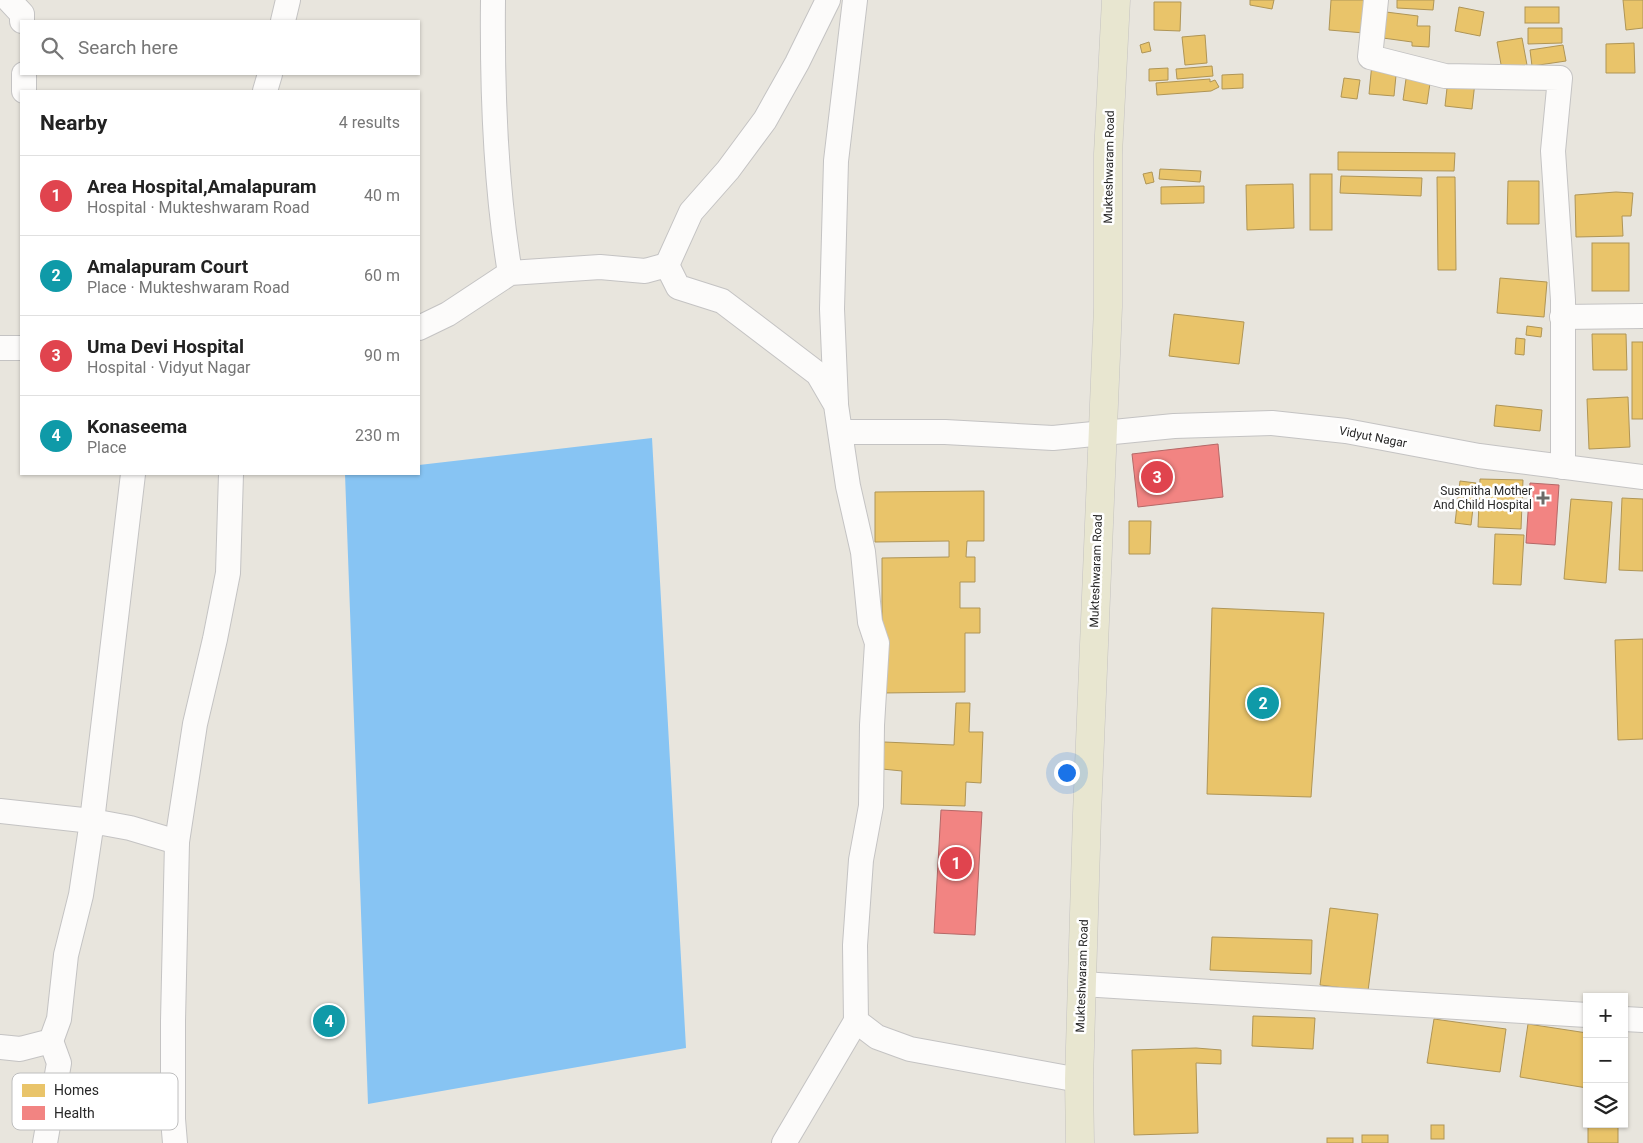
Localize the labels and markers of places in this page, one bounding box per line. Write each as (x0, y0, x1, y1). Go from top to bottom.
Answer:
pin: 3 (1141, 458, 1173, 496)
place label: Susmitha Mother And Child Hospital (1433, 484, 1532, 512)
marker: Susmitha Mother And Child Hospital (1536, 491, 1550, 505)
pin: 2 (1247, 684, 1279, 722)
pin: 1 (940, 844, 972, 882)
pin: 4 (313, 1002, 345, 1040)

